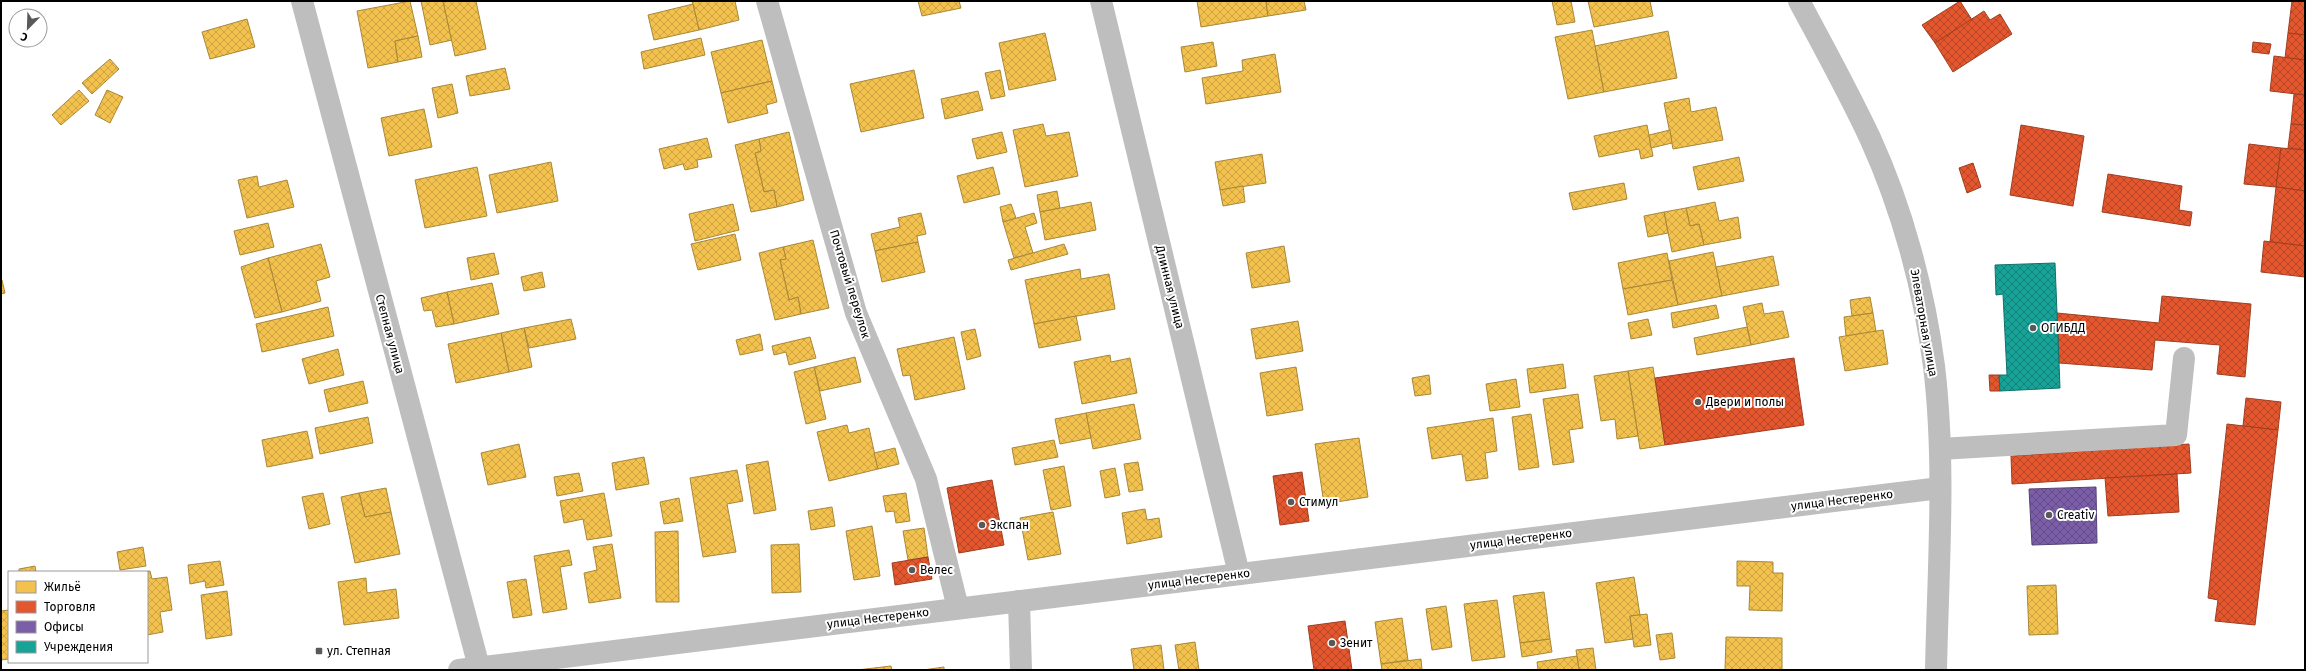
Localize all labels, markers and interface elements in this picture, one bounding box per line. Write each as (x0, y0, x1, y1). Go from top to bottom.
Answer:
north arrow (8, 8, 48, 48)
text: С (18, 29, 30, 44)
street label: Почтовый переулок (827, 228, 873, 341)
street label: Длинная улица (1153, 243, 1187, 330)
street label: Элеваторная улица (1908, 268, 1940, 378)
street label: Степная улица (373, 293, 407, 375)
place label: ОГИБДД (2041, 321, 2085, 335)
marker: ОГИБДД (2028, 323, 2038, 333)
place label: Двери и полы (1705, 395, 1784, 409)
marker: Двери и полы (1693, 397, 1703, 407)
street label: улица Нестеренко (1790, 487, 1894, 513)
place label: Стимул (1299, 495, 1338, 509)
marker: Стимул (1286, 497, 1296, 507)
place label: Creativ (2057, 508, 2094, 522)
marker: Creativ (2044, 510, 2054, 520)
place label: Экспан (990, 518, 1029, 532)
marker: Экспан (977, 520, 987, 530)
street label: улица Нестеренко (1469, 526, 1573, 552)
place label: Велес (920, 563, 953, 577)
marker: Велес (907, 565, 917, 575)
street label: улица Нестеренко (1147, 566, 1251, 592)
legend (8, 571, 148, 663)
text: Жильё (44, 580, 81, 594)
text: Торговля (44, 600, 96, 614)
street label: улица Нестеренко (826, 605, 930, 631)
text: Офисы (44, 620, 84, 634)
place label: Зенит (1340, 636, 1373, 650)
marker: Зенит (1327, 638, 1337, 648)
text: Учреждения (44, 640, 113, 654)
place label: ул. Степная (327, 644, 391, 658)
marker: ул. Степная (314, 646, 324, 656)

